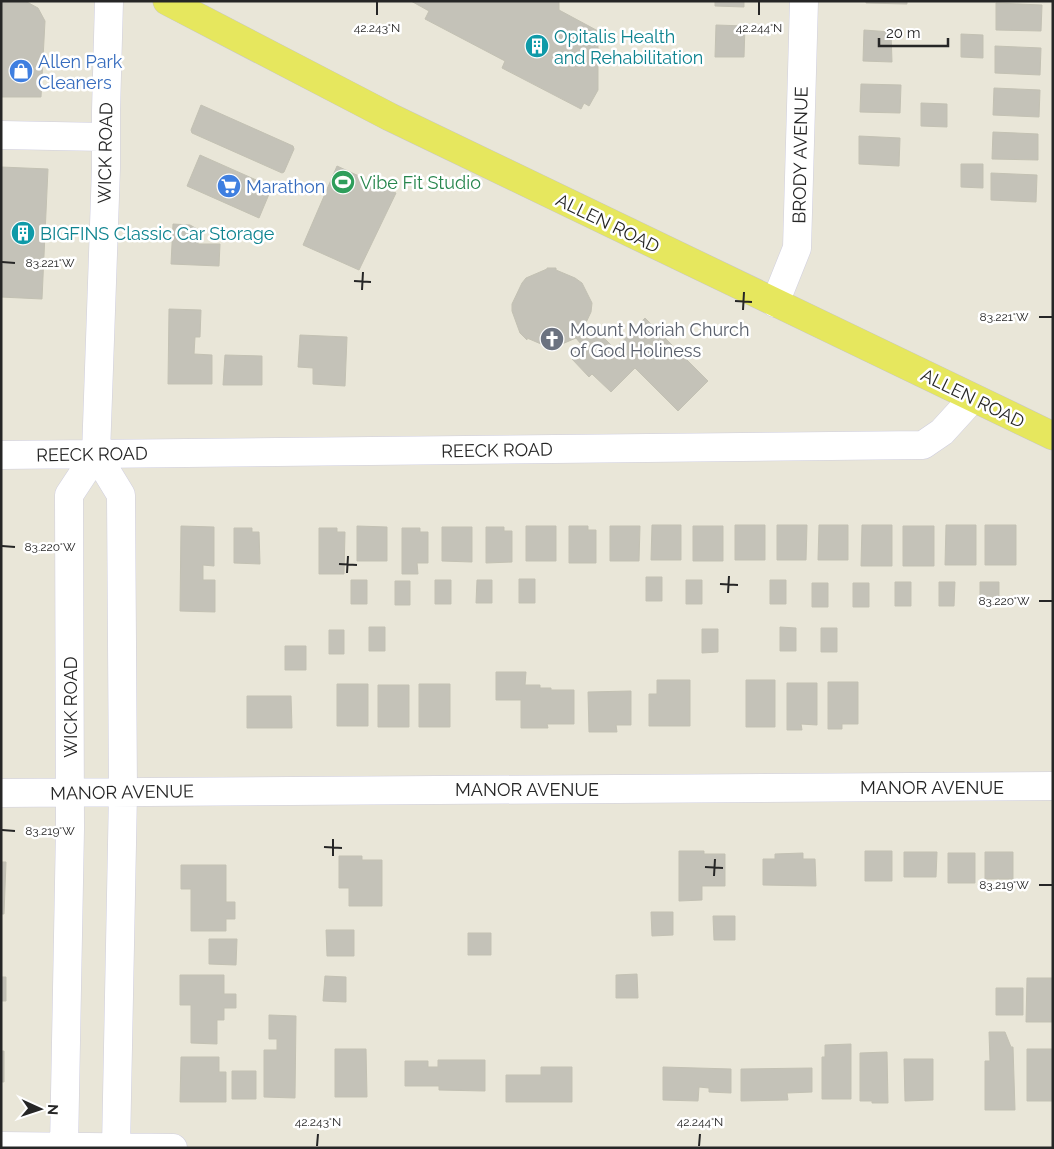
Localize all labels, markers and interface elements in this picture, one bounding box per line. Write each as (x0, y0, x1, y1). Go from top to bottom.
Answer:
scale bar (879, 15, 948, 47)
text: 42.243°N (354, 21, 400, 35)
text: 42.244°N (736, 21, 782, 35)
text: 20 m (886, 24, 921, 42)
place label: Opitalis Health and Rehabilitation (554, 26, 703, 68)
building icon: Opitalis Health and Rehabilitation (524, 33, 550, 59)
place label: Allen Park Cleaners (38, 51, 123, 93)
shop icon: Allen Park Cleaners (8, 58, 34, 84)
street label: BRODY AVENUE (788, 86, 812, 224)
street label: WICK ROAD (94, 102, 116, 204)
sports icon: Vibe Fit Studio (330, 169, 356, 195)
place label: Vibe Fit Studio (360, 172, 481, 193)
supermarket icon: Marathon (216, 173, 242, 199)
place label: Marathon (246, 176, 325, 197)
street label: ALLEN ROAD (553, 189, 663, 257)
building icon: BIGFINS Classic Car Storage (10, 220, 36, 246)
place label: BIGFINS Classic Car Storage (40, 223, 275, 244)
text: 83.221°W (26, 256, 75, 270)
text: 83.221°W (980, 310, 1029, 324)
place label: Mount Moriah Church of God Holiness (570, 319, 749, 361)
church icon: Mount Moriah Church of God Holiness (539, 326, 565, 352)
street label: ALLEN ROAD (918, 364, 1028, 432)
street label: REECK ROAD (441, 439, 553, 461)
street label: REECK ROAD (36, 443, 148, 465)
text: 83.220°W (24, 540, 76, 554)
text: 83.220°W (978, 594, 1030, 608)
street label: WICK ROAD (60, 656, 81, 758)
street label: MANOR AVENUE (860, 777, 1004, 798)
street label: MANOR AVENUE (455, 779, 599, 800)
street label: MANOR AVENUE (50, 780, 194, 804)
text: 83.219°W (25, 824, 75, 838)
text: 83.219°W (979, 878, 1029, 892)
north arrow (15, 1084, 65, 1134)
text: N (45, 1104, 61, 1115)
text: 42.243°N (295, 1115, 341, 1129)
text: 42.244°N (677, 1115, 723, 1129)

